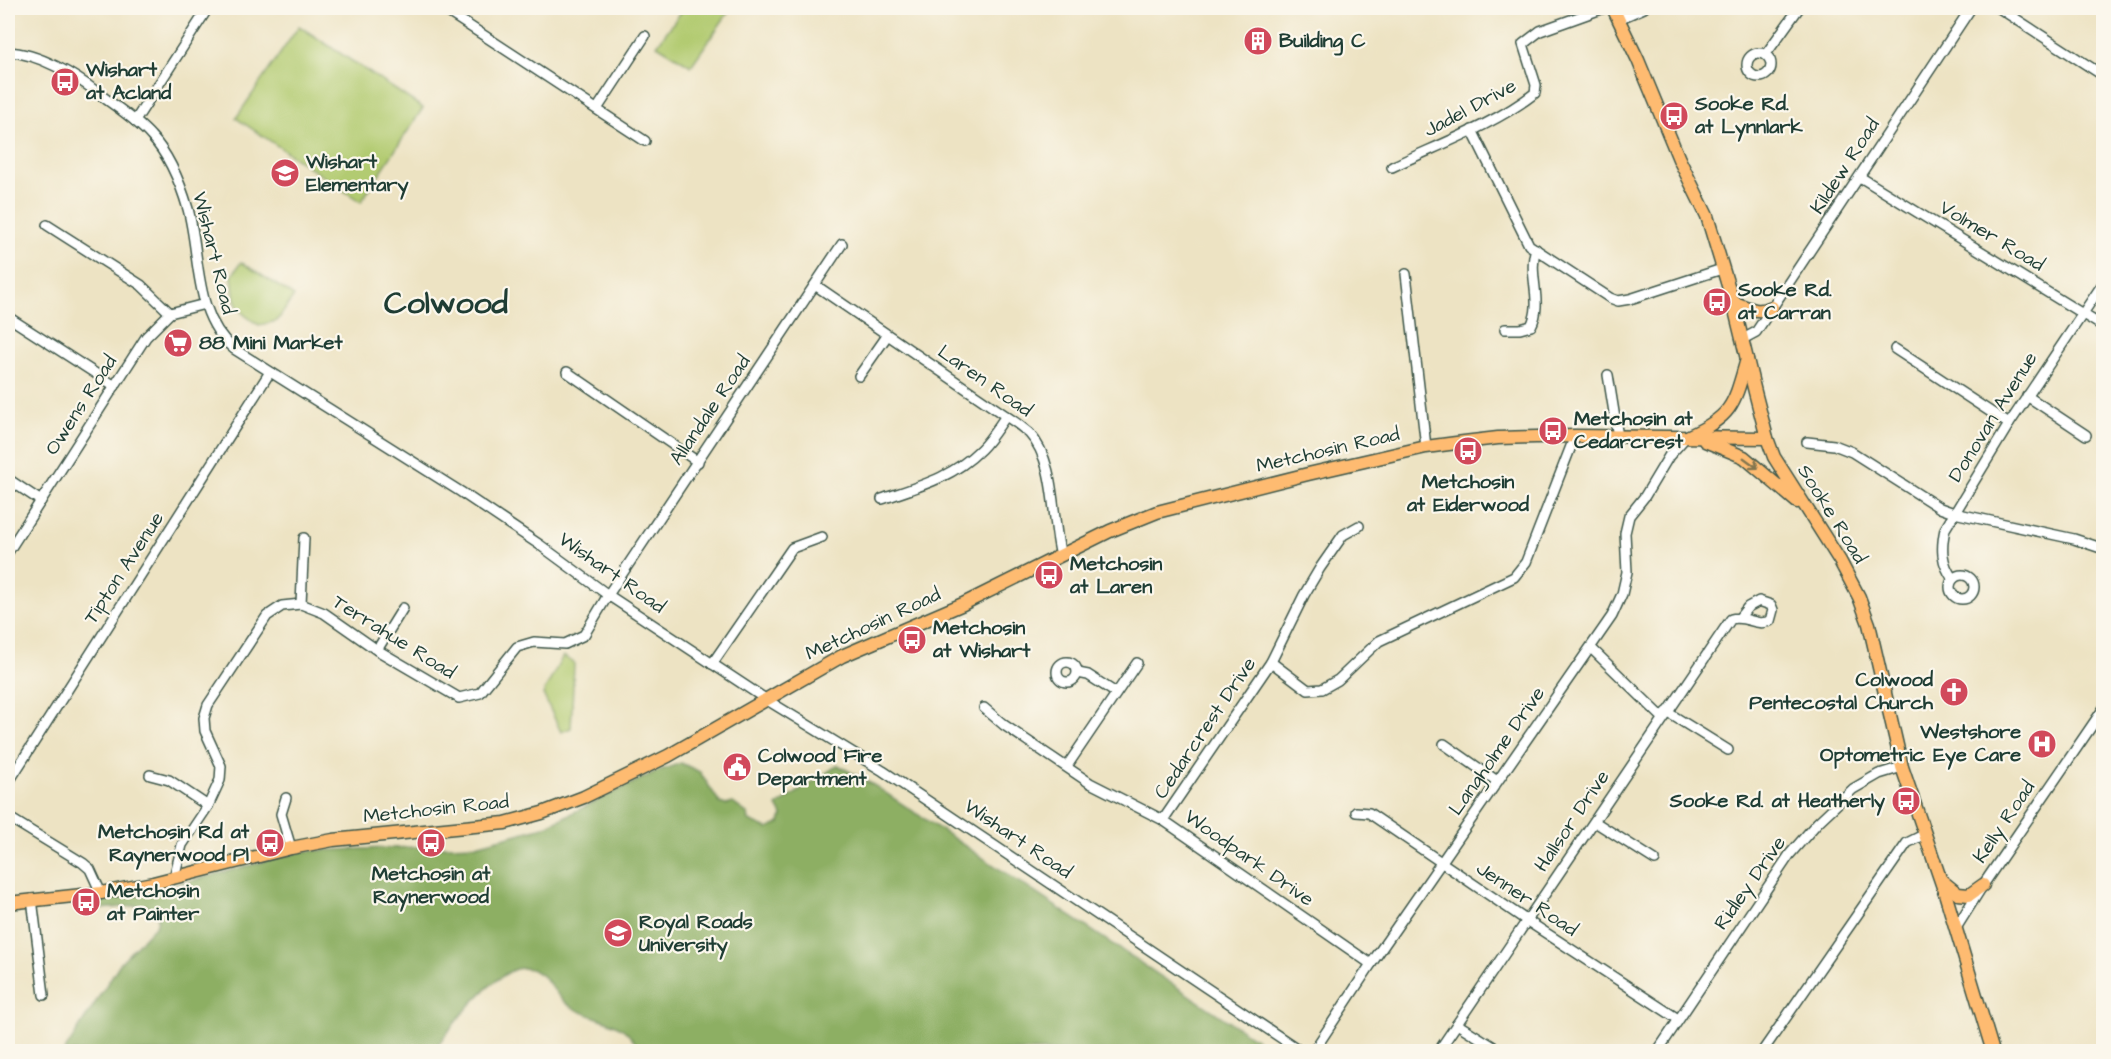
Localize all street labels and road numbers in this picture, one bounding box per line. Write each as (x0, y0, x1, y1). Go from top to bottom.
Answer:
street label: Jadel Drive (1419, 72, 1521, 144)
street label: Kildew Road (1803, 112, 1887, 220)
street label: Wishart Road (185, 189, 243, 317)
street label: Volmer Road (1934, 194, 2050, 278)
street label: Laren Road (932, 338, 1038, 424)
street label: Donovan Avenue (1942, 346, 2044, 488)
street label: Owens Road (38, 349, 124, 461)
street label: Allandale Road (663, 349, 757, 471)
street label: Metchosin Road (1254, 420, 1402, 480)
street label: Sooke Road (1790, 459, 1874, 569)
street label: Tipton Avenue (77, 506, 171, 630)
street label: Wishart Road (553, 526, 671, 620)
street label: Metchosin Road (801, 580, 945, 668)
street label: Terrahue Road (327, 588, 461, 686)
street label: Cedarcrest Drive (1147, 651, 1263, 804)
street label: Langholme Drive (1442, 681, 1553, 822)
street label: Hallsor Drive (1528, 764, 1616, 877)
street label: Kelly Road (1966, 775, 2043, 869)
street label: Metchosin Road (362, 787, 510, 831)
street label: Wishart Road (958, 792, 1078, 886)
street label: Woodpark Drive (1179, 803, 1320, 913)
street label: Ridley Drive (1707, 830, 1794, 936)
street label: Jenner Road (1471, 855, 1583, 943)

